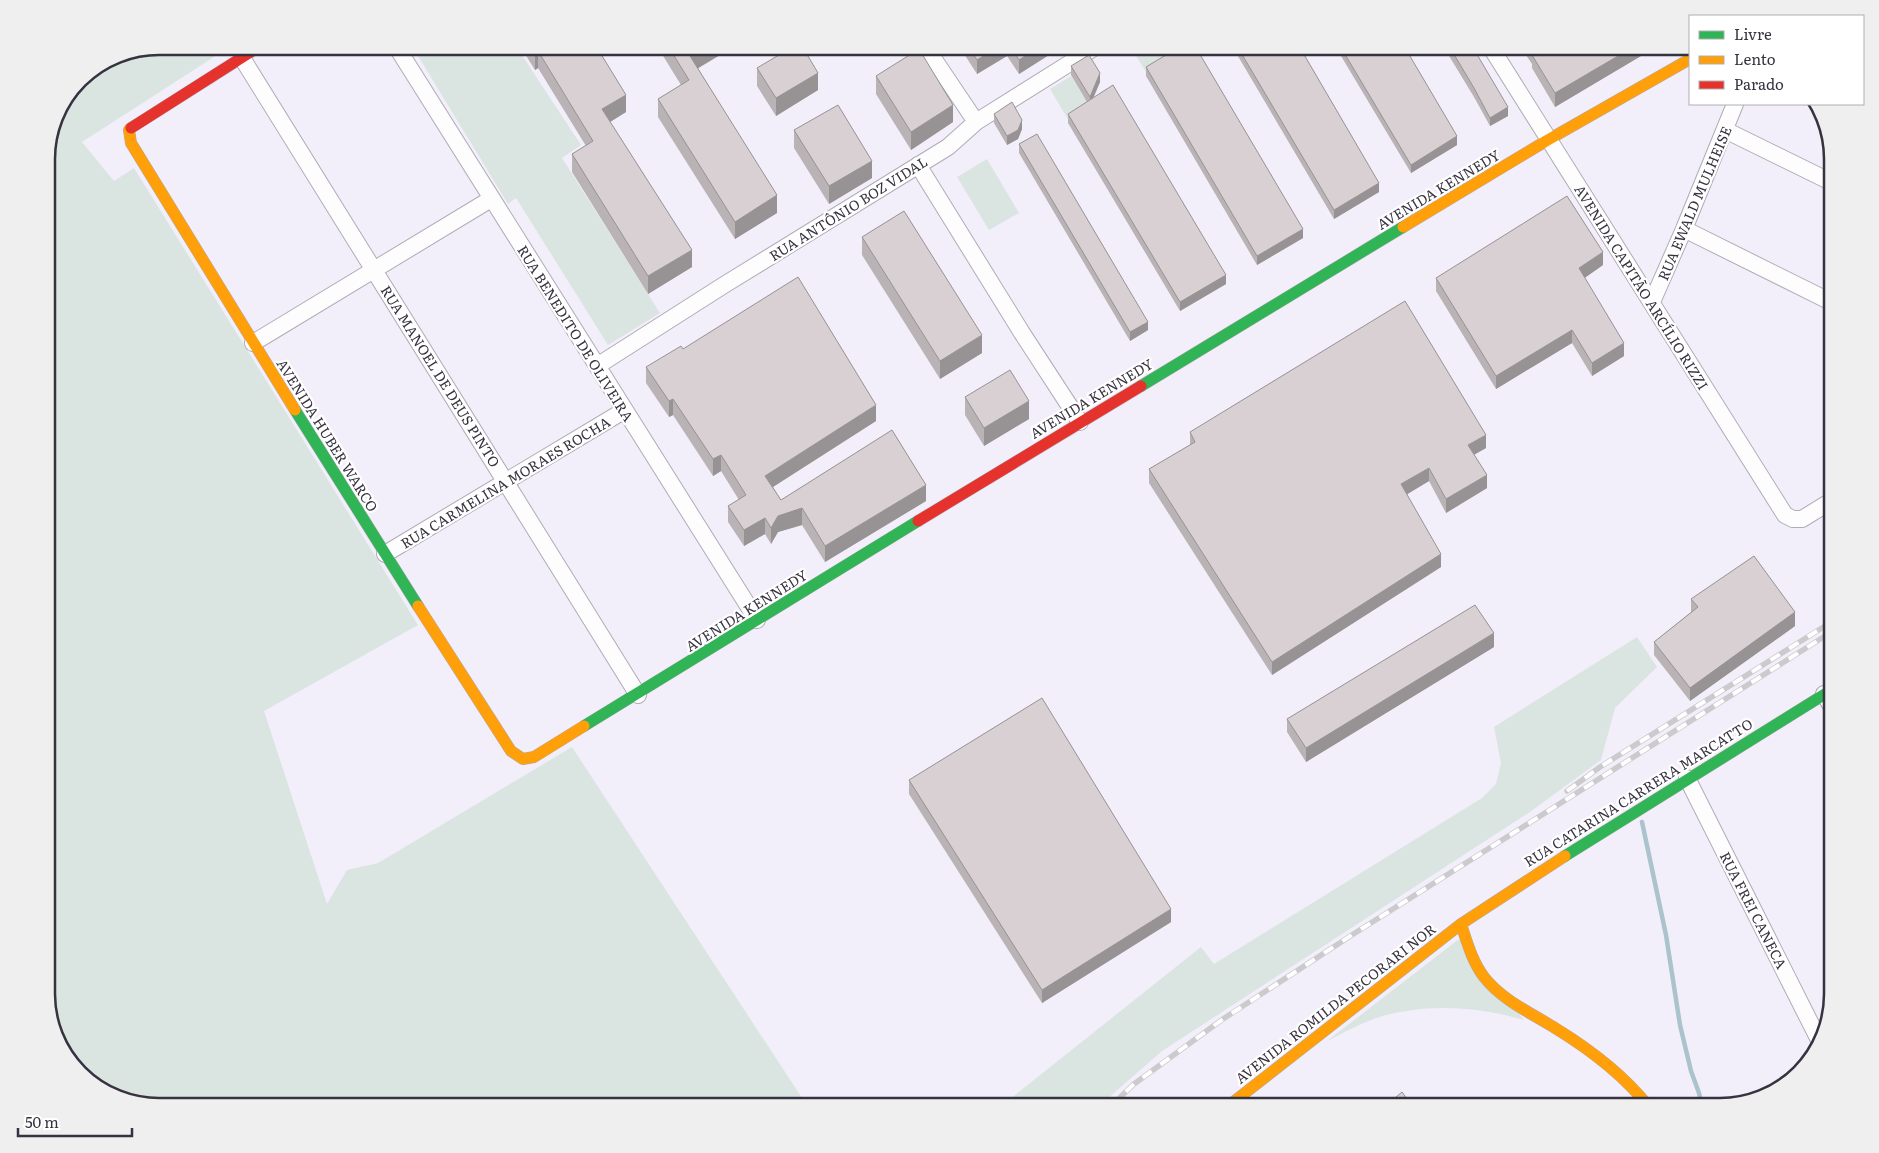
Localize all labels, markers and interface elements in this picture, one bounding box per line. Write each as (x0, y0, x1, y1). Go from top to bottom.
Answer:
legend (1689, 15, 1864, 105)
text: Livre (1734, 22, 1772, 45)
text: Lento (1734, 47, 1776, 70)
text: Parado (1734, 72, 1784, 95)
street label: RUA EWALD MULHEISE (1652, 123, 1736, 283)
street label: AVENIDA KENNEDY (1373, 144, 1503, 234)
street label: RUA ANTÔNIO BOZ VIDAL (765, 151, 931, 265)
street label: AVENIDA CAPITÃO ARCÍLIO RIZZI (1570, 181, 1714, 393)
street label: RUA BENEDITO DE OLIVEIRA (513, 241, 639, 426)
street label: RUA MANOEL DE DEUS PINTO (377, 281, 505, 471)
street label: AVENIDA KENNEDY (1026, 353, 1156, 443)
street label: AVENIDA HUBER WARCO (273, 355, 383, 515)
street label: RUA CARMELINA MORAES ROCHA (396, 411, 614, 553)
street label: AVENIDA KENNEDY (681, 564, 811, 656)
street label: RUA CATARINA CARRERA MARCATTO (1520, 713, 1756, 871)
street label: RUA FREI CANECA (1716, 848, 1793, 973)
street label: AVENIDA ROMILDA PECORARI NOR (1231, 918, 1439, 1088)
scale bar (18, 1106, 131, 1138)
text: 50 m (25, 1110, 59, 1133)

